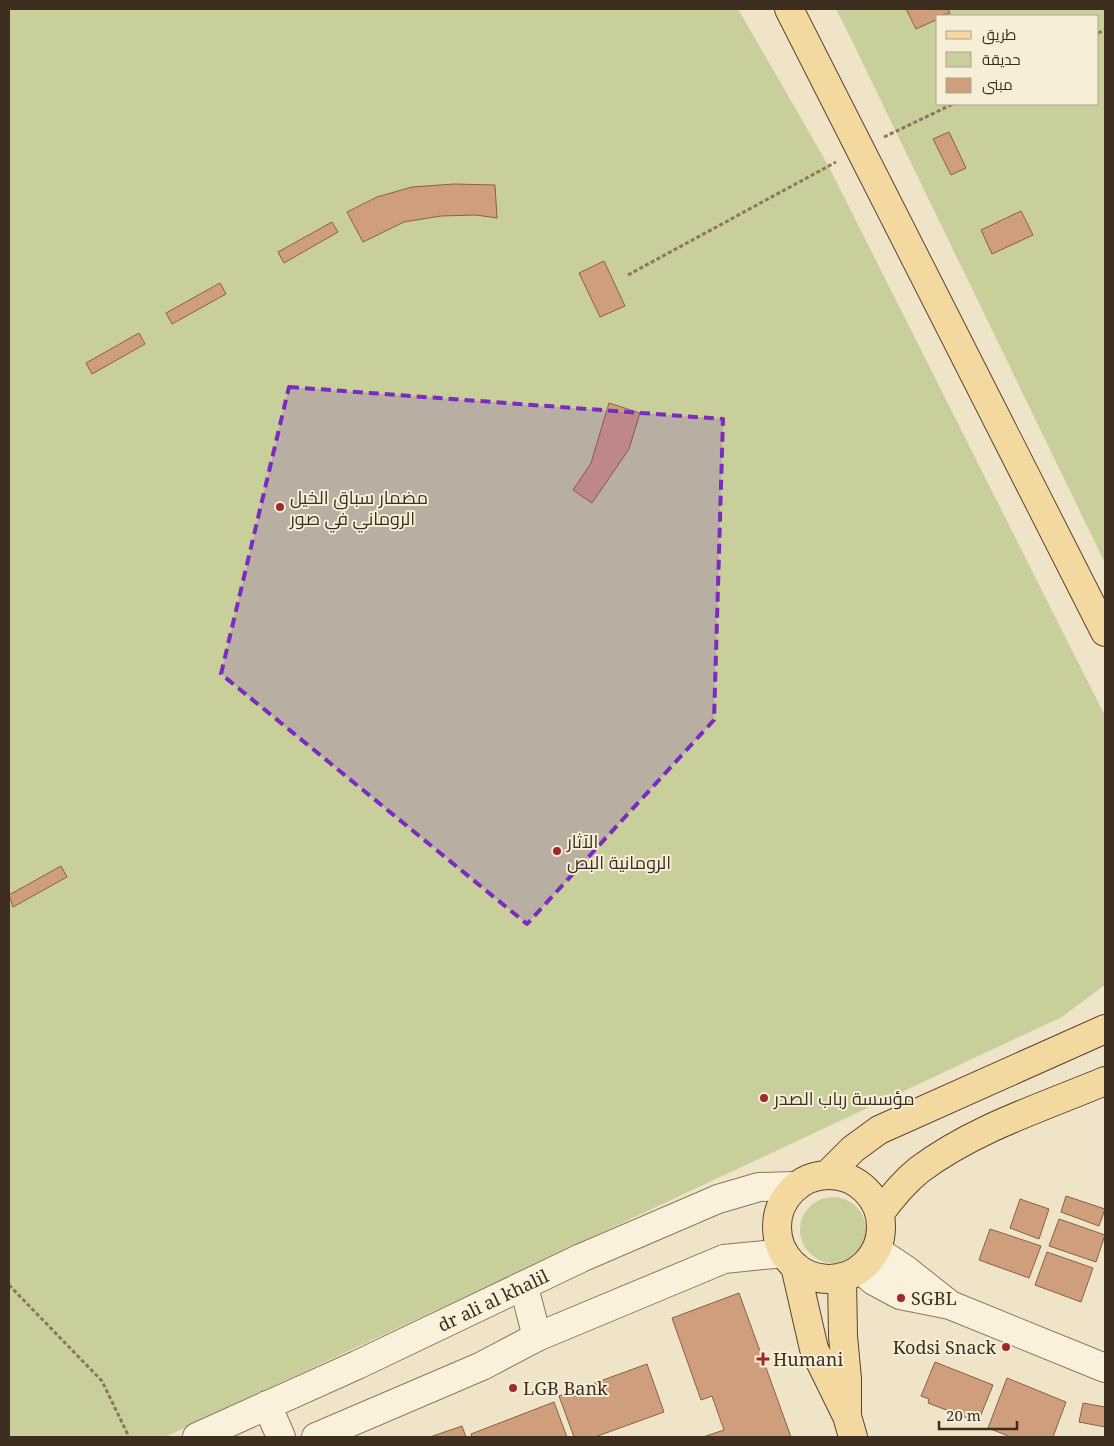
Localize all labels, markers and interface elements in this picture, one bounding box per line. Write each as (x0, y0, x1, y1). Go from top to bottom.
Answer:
legend (936, 15, 1099, 105)
text: طريق (982, 24, 1016, 45)
text: حديقة (982, 49, 1021, 69)
text: مبنى (982, 74, 1013, 95)
place label: مضمار سباق الخيل الروماني في صور (289, 485, 428, 533)
marker: مضمار سباق الخيل الروماني في صور (274, 501, 286, 513)
place label: الآثار الرومانية البص (566, 829, 671, 874)
marker: الآثار الرومانية البص (551, 845, 563, 857)
place label: مؤسسة رباب الصدر (773, 1086, 915, 1110)
marker: مؤسسة رباب الصدر (758, 1092, 770, 1104)
street label: dr ali al khalil (434, 1263, 552, 1337)
place label: SGBL (911, 1286, 957, 1310)
marker: SGBL (895, 1292, 907, 1304)
place label: Kodsi Snack (893, 1335, 996, 1359)
marker: Kodsi Snack (1000, 1341, 1012, 1353)
place label: Humani (773, 1347, 843, 1371)
marker: Humani (757, 1353, 769, 1365)
place label: LGB Bank (523, 1376, 608, 1400)
marker: LGB Bank (507, 1382, 519, 1394)
scale bar (939, 1398, 1016, 1430)
text: 20 m (946, 1405, 981, 1425)

